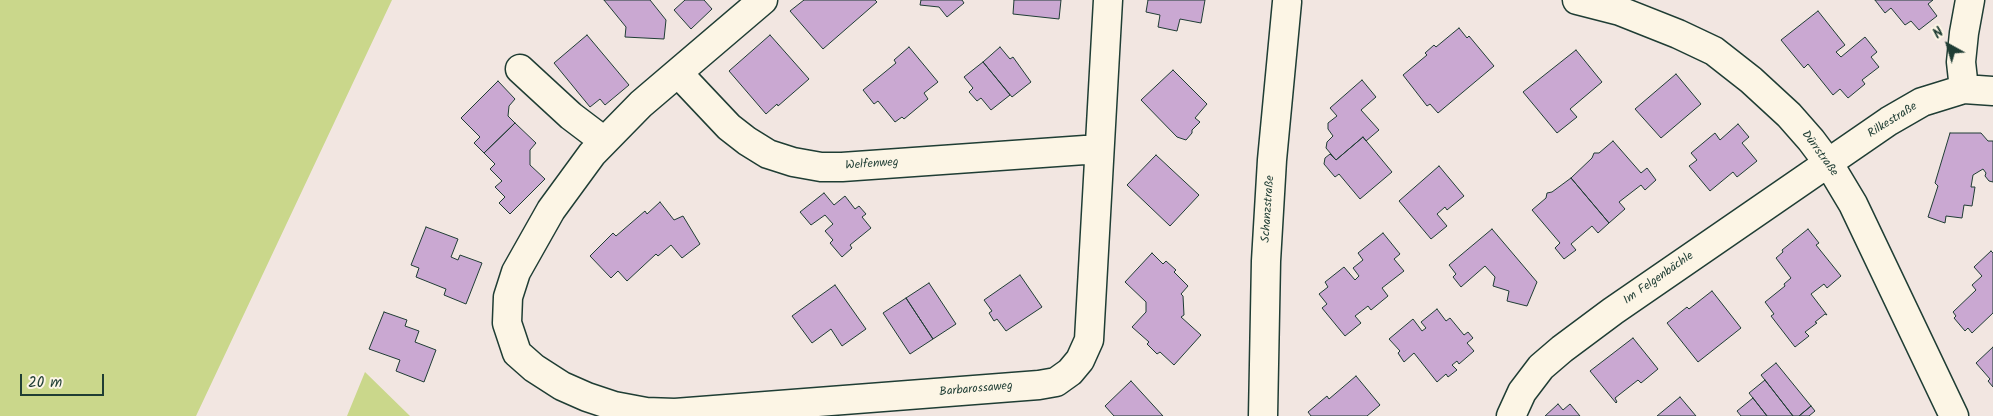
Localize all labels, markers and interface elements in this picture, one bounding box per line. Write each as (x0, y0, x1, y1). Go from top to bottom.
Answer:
north arrow (1923, 20, 1973, 70)
text: N (1928, 22, 1949, 45)
street label: Rilkestraße (1866, 100, 1920, 142)
street label: Dürrstraße (1798, 128, 1840, 180)
street label: Welfenweg (845, 156, 899, 174)
street label: Schanzstraße (1259, 175, 1279, 243)
street label: Im Felgenbächle (1621, 250, 1697, 308)
scale bar (22, 364, 106, 396)
text: 20 m (28, 371, 62, 395)
street label: Barbarossaweg (939, 380, 1013, 400)

